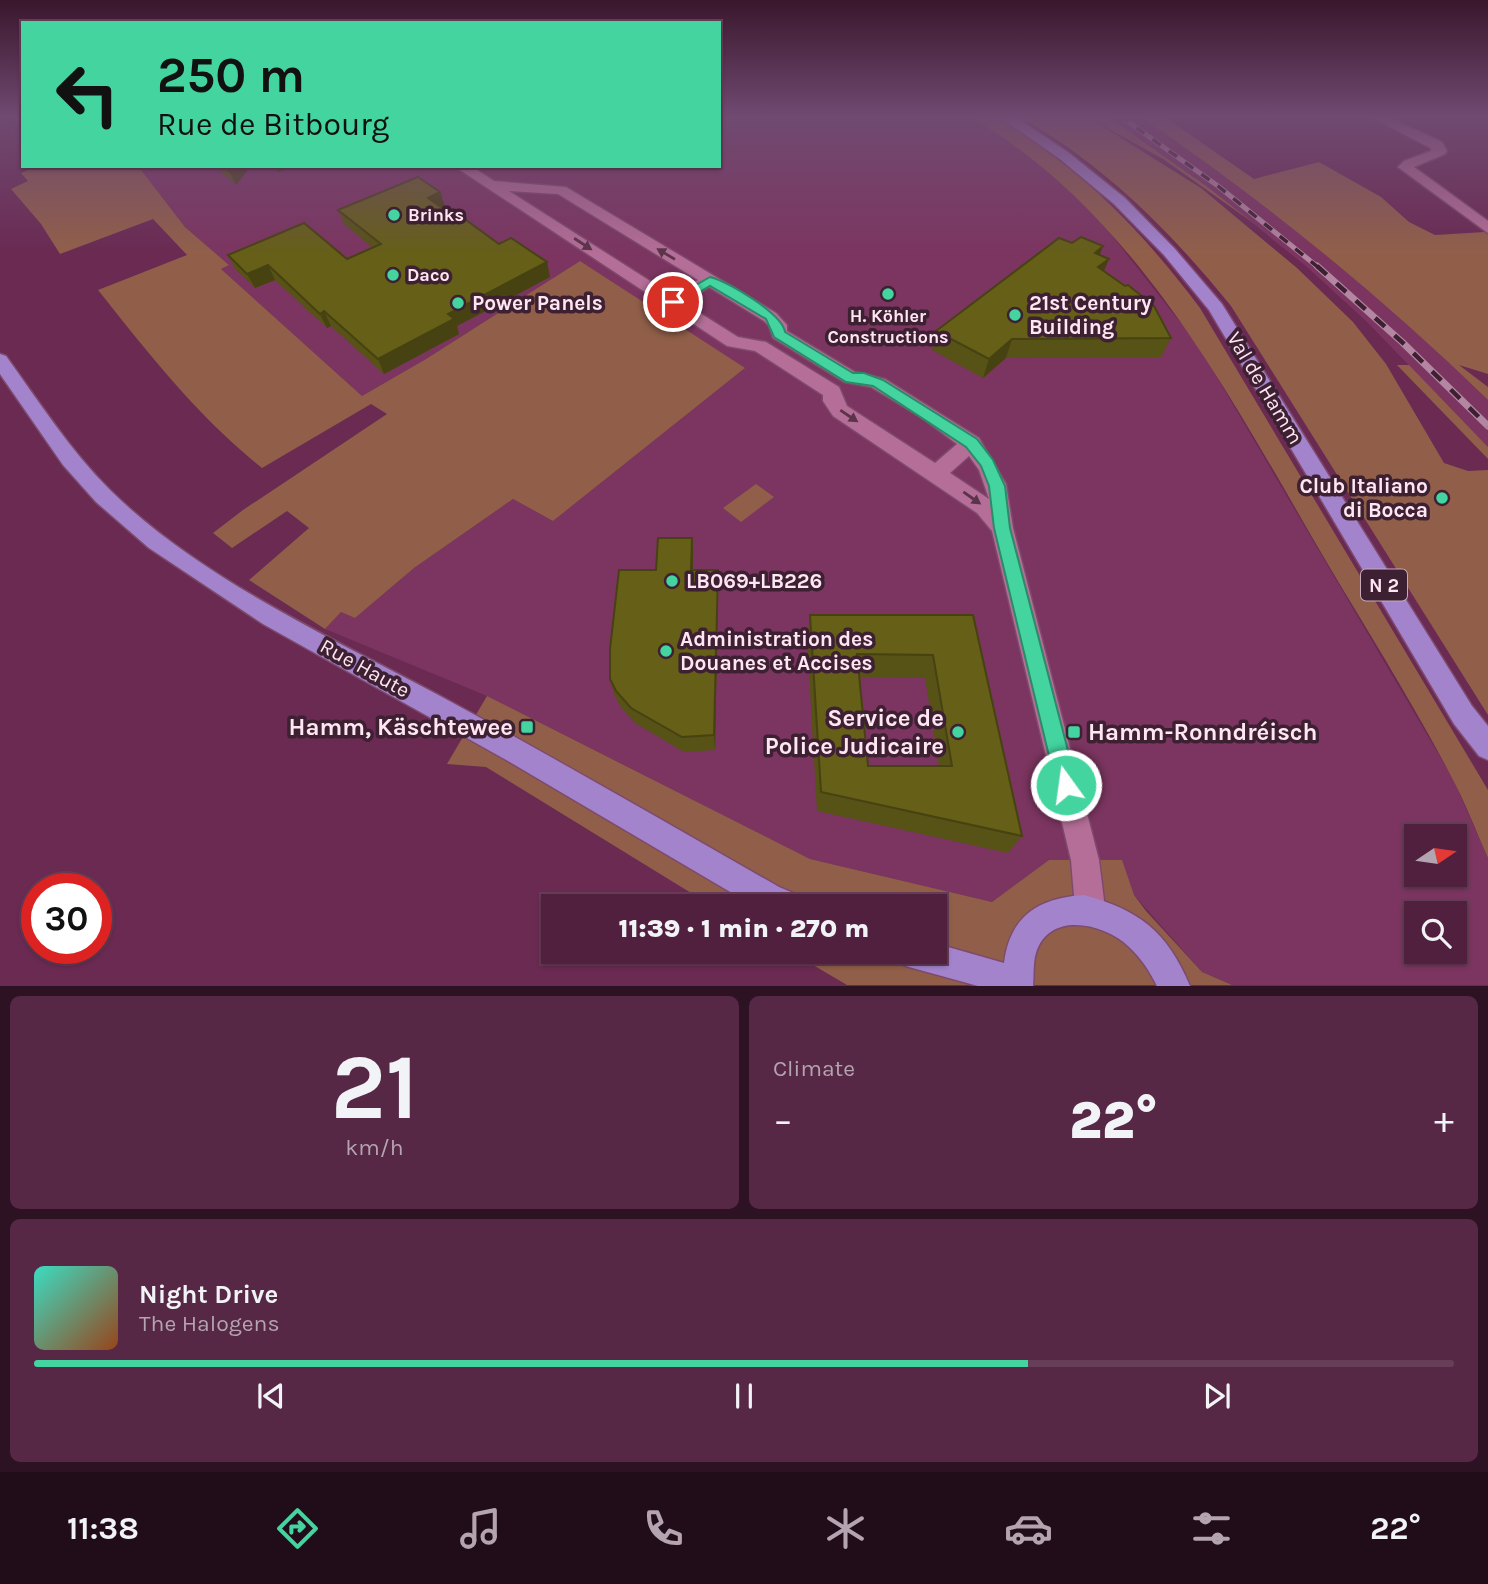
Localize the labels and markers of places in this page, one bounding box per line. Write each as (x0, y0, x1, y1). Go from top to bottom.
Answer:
place label: Brinks (408, 204, 464, 226)
marker: Brinks (386, 207, 402, 223)
place label: Daco (407, 264, 450, 286)
marker: Daco (385, 267, 401, 283)
pin (643, 272, 703, 332)
marker: H. Köhler Constructions (880, 286, 896, 302)
place label: Power Panels (472, 291, 603, 315)
place label: 21st Century Building (1029, 291, 1152, 339)
marker: Power Panels (450, 295, 466, 311)
place label: H. Köhler Constructions (827, 305, 949, 348)
marker: 21st Century Building (1007, 307, 1023, 323)
place label: Club Italiano di Bocca (1299, 474, 1428, 522)
marker: Club Italiano di Bocca (1434, 490, 1450, 506)
place label: LB069+LB226 (686, 569, 822, 593)
marker: LB069+LB226 (664, 573, 680, 589)
place label: Administration des Douanes et Accises (680, 627, 873, 675)
marker: Administration des Douanes et Accises (658, 643, 674, 659)
place label: Service de Police Judicaire (765, 704, 944, 760)
place label: Hamm, Käschtewee (288, 713, 513, 741)
place label: Hamm-Ronndréisch (1088, 718, 1318, 746)
marker: Hamm, Käschtewee (519, 719, 535, 735)
marker: Service de Police Judicaire (950, 724, 966, 740)
marker: Hamm-Ronndréisch (1066, 724, 1082, 740)

